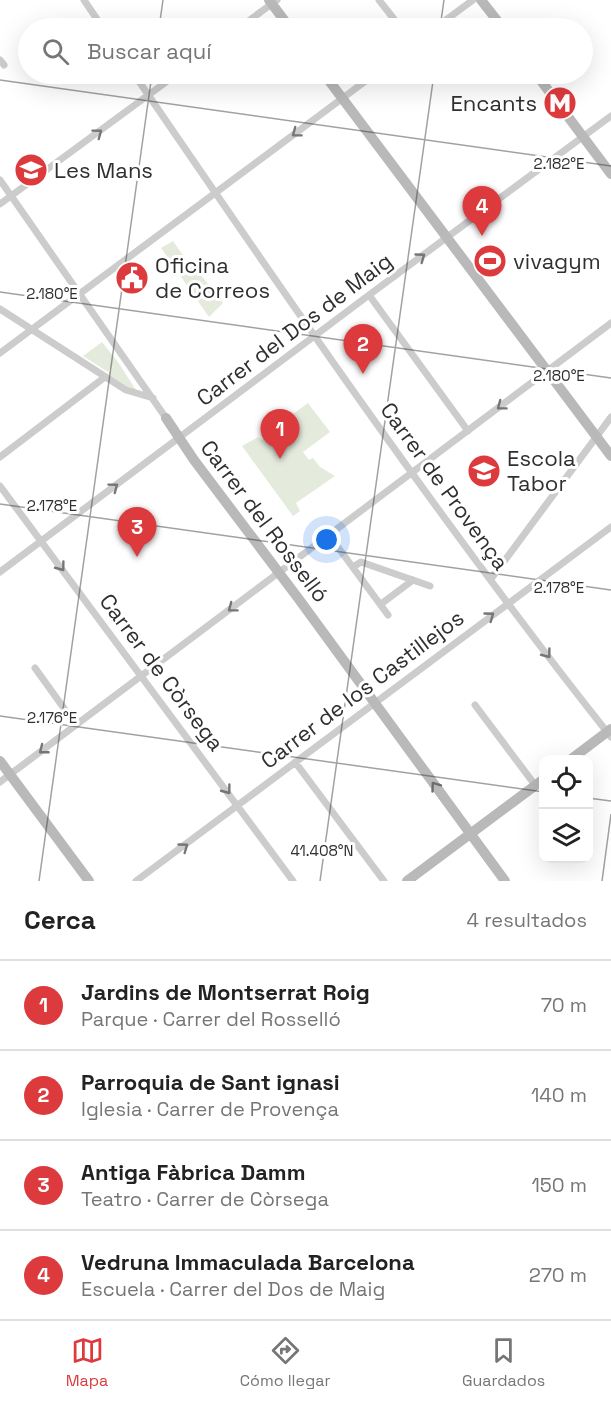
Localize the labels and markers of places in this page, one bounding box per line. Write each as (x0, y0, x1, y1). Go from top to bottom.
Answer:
metro station icon: Encants (542, 85, 578, 121)
place label: Encants (450, 89, 537, 117)
school or university icon: Les Mans (13, 152, 49, 188)
place label: Les Mans (54, 156, 153, 184)
pin: 4 (462, 186, 502, 236)
sports icon: vivagym (472, 243, 508, 279)
place label: vivagym (513, 247, 601, 275)
place label: Oficina de Correos (155, 251, 270, 304)
public building icon: Oficina de Correos (114, 260, 150, 296)
pin: 2 (344, 324, 382, 374)
pin: 1 (260, 410, 300, 459)
place label: Escola Tabor (507, 444, 576, 497)
school or university icon: Escola Tabor (466, 453, 502, 489)
pin: 3 (118, 508, 156, 557)

